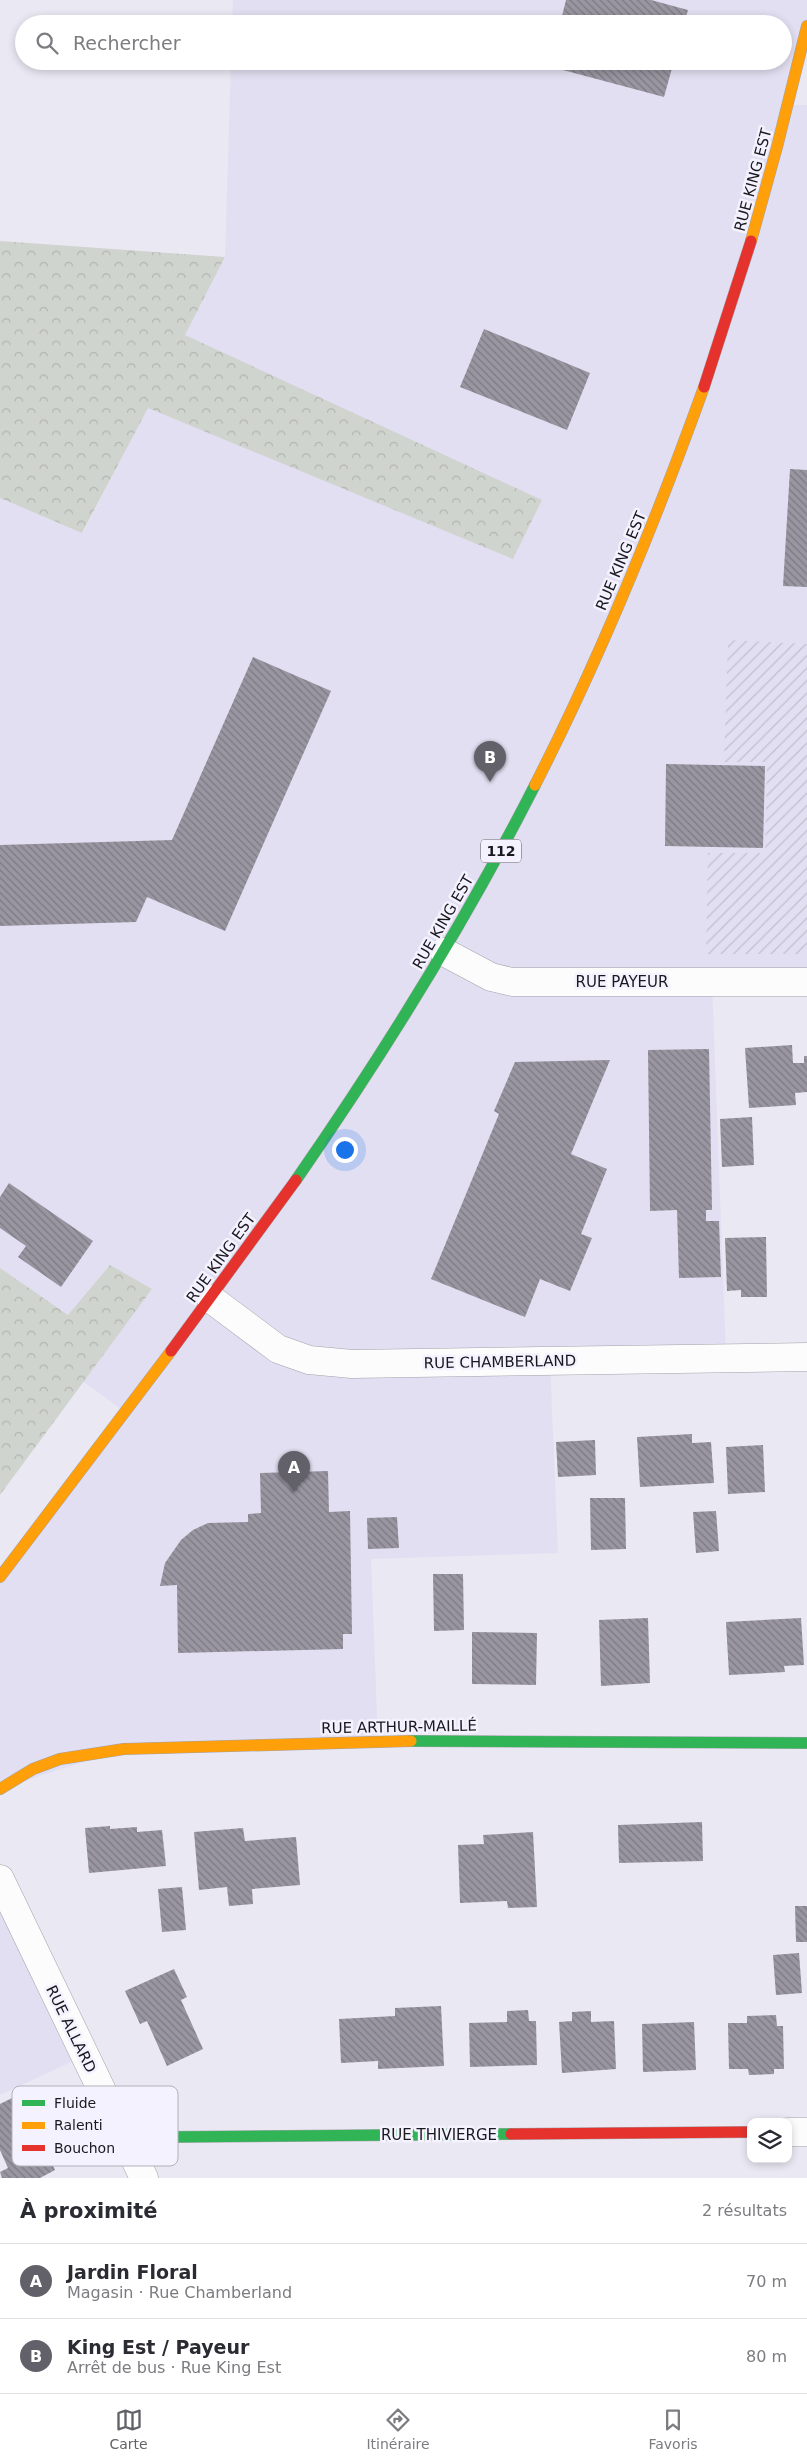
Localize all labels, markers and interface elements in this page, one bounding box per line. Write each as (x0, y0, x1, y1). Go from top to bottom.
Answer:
search box (15, 15, 792, 70)
icon: search (33, 29, 61, 57)
text: Rechercher (73, 32, 181, 54)
street label: RUE KING EST (731, 126, 776, 233)
street label: RUE KING EST (592, 508, 650, 613)
pin: B (474, 741, 506, 782)
road number: 112 (481, 839, 521, 862)
street label: RUE KING EST (409, 871, 478, 972)
street label: RUE PAYEUR (576, 973, 668, 991)
your location (332, 1137, 358, 1163)
street label: RUE KING EST (183, 1209, 260, 1306)
street label: RUE CHAMBERLAND (424, 1352, 576, 1372)
pin: A (278, 1451, 310, 1492)
street label: RUE ARTHUR-MAILLÉ (321, 1716, 477, 1737)
street label: RUE ALLARD (42, 1982, 100, 2076)
legend (12, 2086, 178, 2166)
text: Fluide (54, 2095, 96, 2111)
text: Ralenti (54, 2117, 103, 2133)
map controls (747, 2118, 792, 2163)
button: layers (747, 2118, 792, 2163)
street label: RUE THIVIERGE (381, 2126, 497, 2144)
text: Bouchon (54, 2140, 115, 2156)
text: À proximité (20, 2199, 157, 2223)
text: 2 résultats (702, 2201, 787, 2220)
text: Jardin Floral (67, 2261, 198, 2283)
text: A (30, 2272, 42, 2291)
text: 70 m (746, 2272, 787, 2291)
text: Magasin · Rue Chamberland (67, 2283, 292, 2302)
text: King Est / Payeur (67, 2336, 249, 2358)
text: B (30, 2347, 42, 2366)
text: 80 m (746, 2347, 787, 2366)
text: Arrêt de bus · Rue King Est (67, 2358, 281, 2377)
tab: Carte (109, 2406, 148, 2452)
tab: Itinéraire (366, 2406, 430, 2452)
tab: Favoris (648, 2406, 698, 2452)

